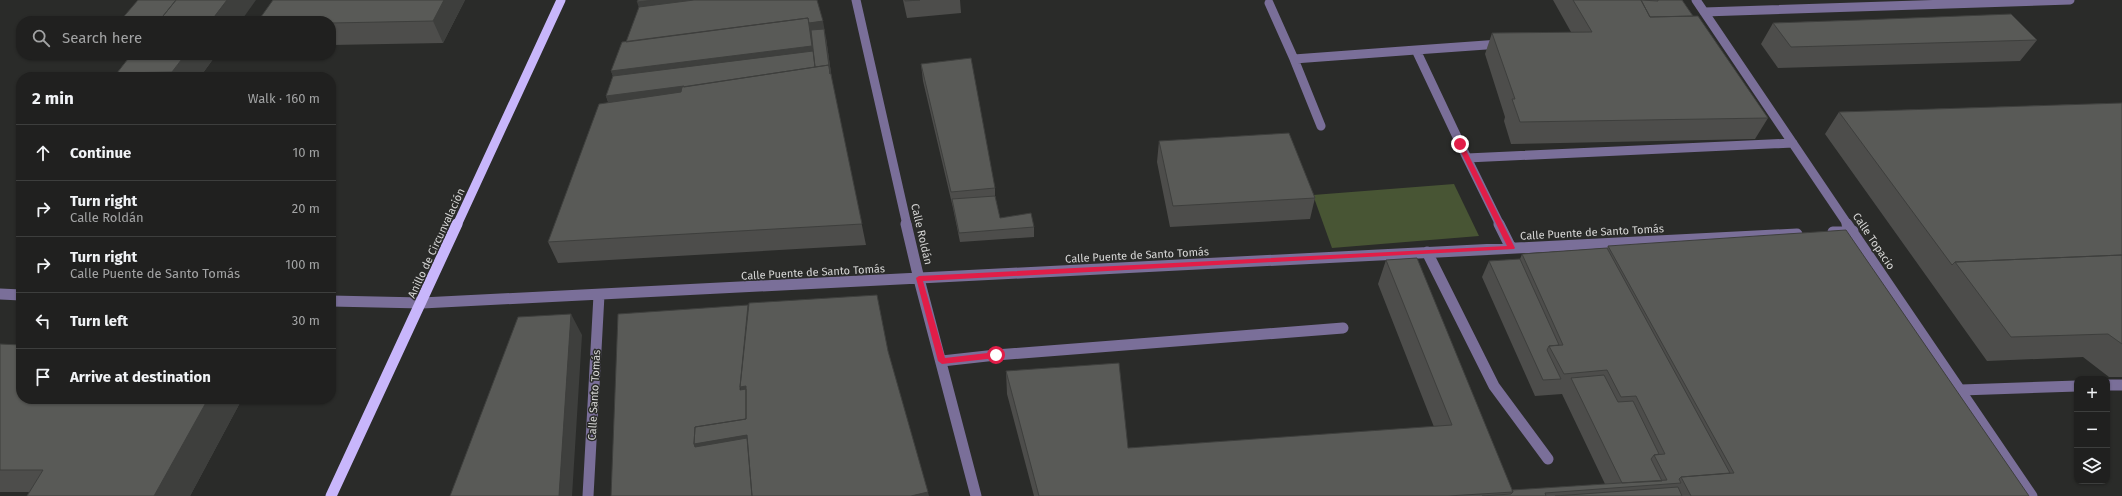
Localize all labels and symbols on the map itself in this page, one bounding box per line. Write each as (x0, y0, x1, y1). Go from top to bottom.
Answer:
route end (1451, 135, 1469, 153)
street label: Anillo de Circunvalación (405, 186, 468, 300)
street label: Calle Roldán (908, 202, 935, 266)
street label: Calle Topacio (1850, 210, 1897, 272)
street label: Calle Puente de Santo Tomás (1520, 222, 1664, 243)
street label: Calle Puente de Santo Tomás (1065, 245, 1209, 266)
street label: Calle Puente de Santo Tomás (741, 262, 885, 283)
route start (987, 346, 1005, 364)
street label: Calle Santo Tomás (586, 349, 603, 441)

